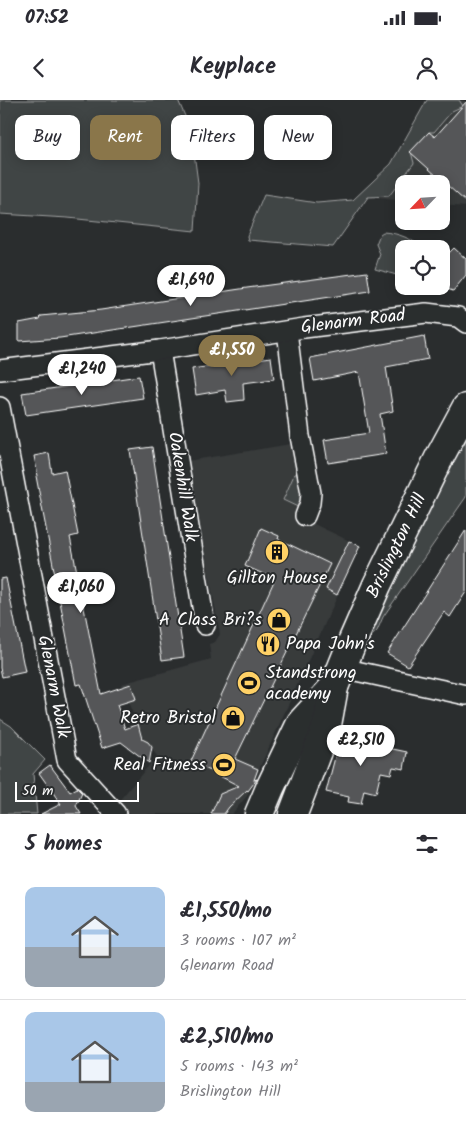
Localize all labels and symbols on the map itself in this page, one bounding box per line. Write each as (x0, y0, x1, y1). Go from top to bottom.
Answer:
north arrow (395, 175, 450, 230)
pin: £1,690 (150, 264, 232, 307)
street label: Glenarm Road (299, 301, 408, 343)
pin: £1,550 (191, 334, 273, 377)
pin: £1,240 (41, 354, 123, 396)
street label: Oakenhill Walk (159, 430, 205, 545)
street label: Brislington Hill (359, 488, 435, 603)
building icon: Gillton House (264, 539, 290, 565)
place label: Gillton House (227, 564, 327, 593)
pin: £1,060 (40, 572, 122, 614)
place label: A Class Bri?s (159, 606, 262, 635)
shop icon: A Class Bri?s (266, 607, 292, 633)
place label: Papa John's (286, 630, 375, 659)
restaurant icon: Papa John's (255, 631, 281, 657)
street label: Glenarm Walk (29, 633, 77, 742)
place label: Standstrong academy (266, 659, 356, 709)
sports icon: Standstrong academy (236, 670, 262, 696)
place label: Retro Bristol (120, 704, 217, 733)
shop icon: Retro Bristol (220, 705, 246, 731)
pin: £2,510 (320, 724, 402, 767)
place label: Real Fitness (114, 751, 206, 780)
sports icon: Real Fitness (211, 752, 237, 778)
scale bar (15, 779, 139, 802)

